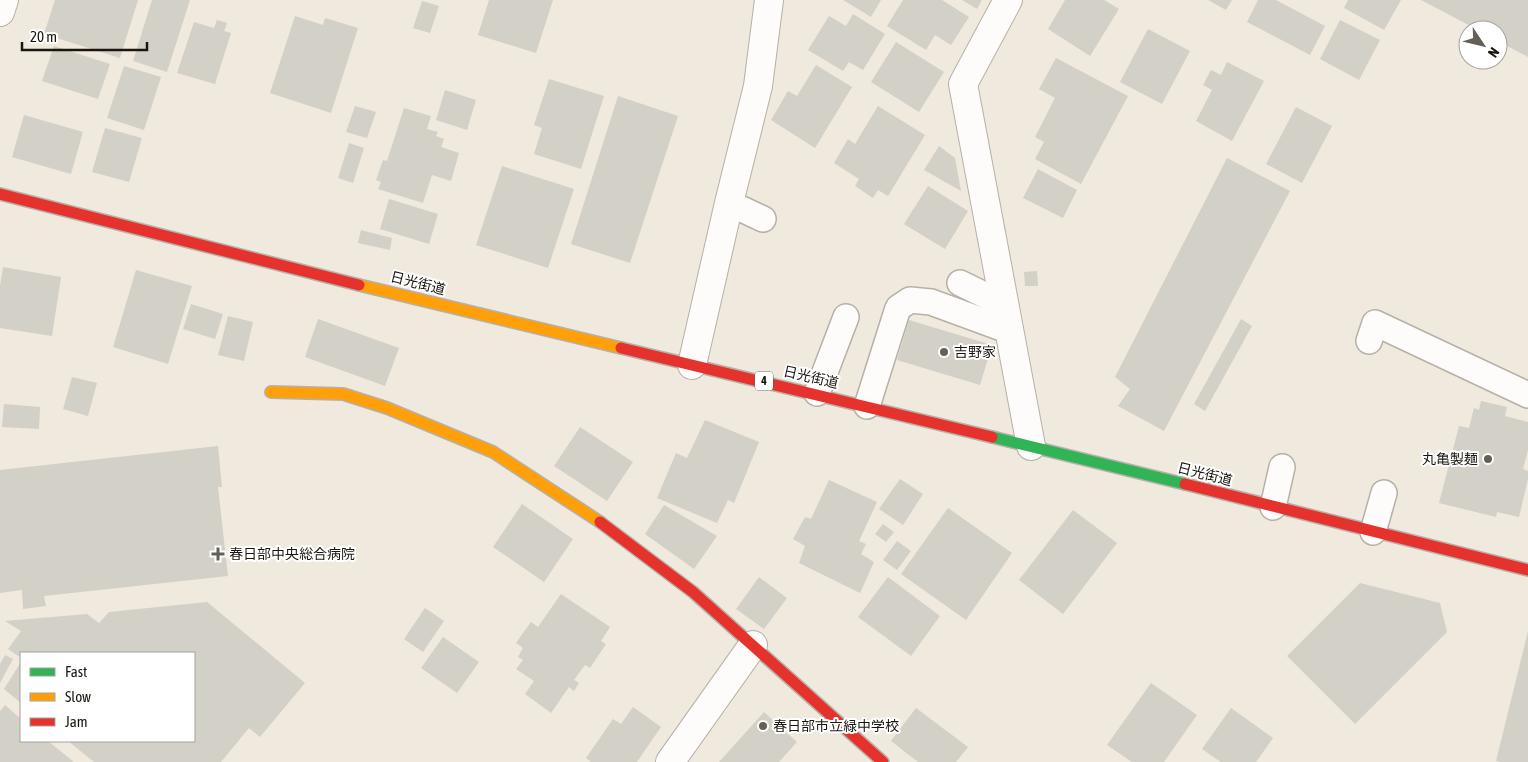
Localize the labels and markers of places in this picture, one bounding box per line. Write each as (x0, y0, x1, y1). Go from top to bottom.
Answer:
place label: 吉野家 (954, 344, 996, 360)
marker: 吉野家 (938, 346, 950, 358)
place label: 丸亀製麺 (1422, 451, 1478, 467)
marker: 丸亀製麺 (1482, 453, 1494, 465)
place label: 春日部中央総合病院 (229, 546, 355, 562)
marker: 春日部中央総合病院 (211, 547, 225, 561)
place label: 春日部市立緑中学校 (773, 718, 899, 734)
marker: 春日部市立緑中学校 (757, 720, 769, 732)

